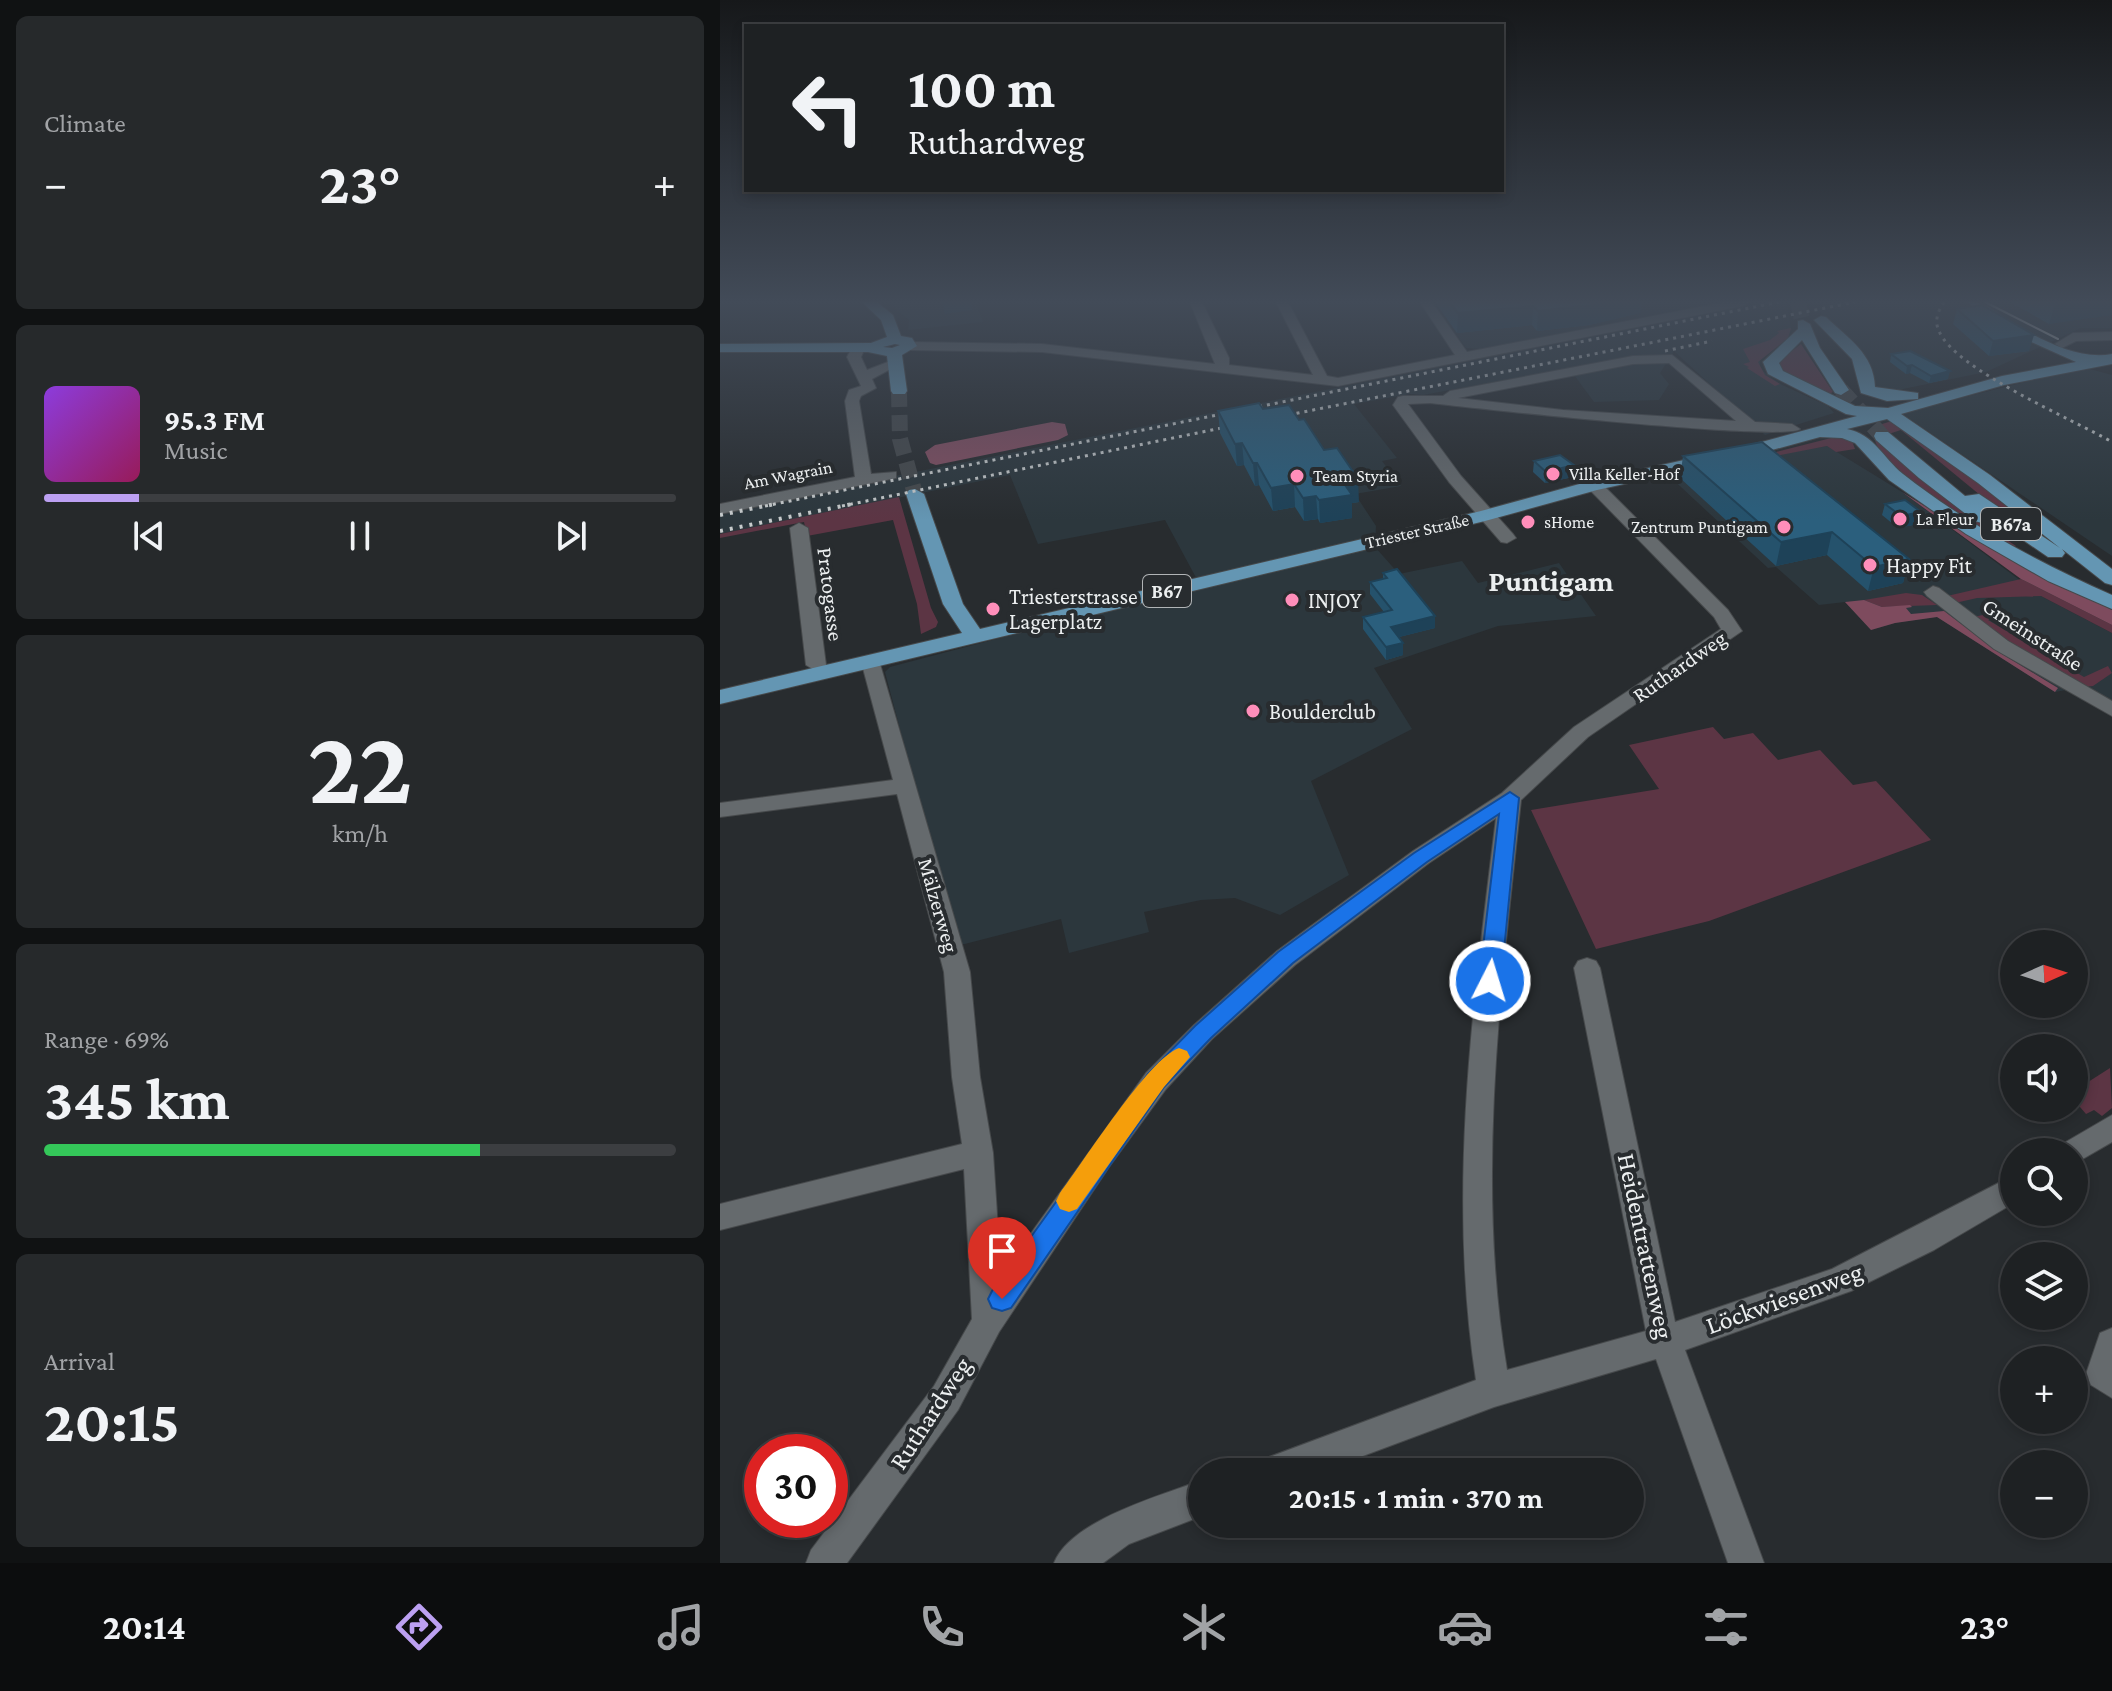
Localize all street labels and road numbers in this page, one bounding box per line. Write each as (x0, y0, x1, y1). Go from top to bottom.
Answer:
street label: Am Wagrain (742, 457, 834, 493)
road number: B67a (1981, 508, 2041, 540)
street label: Triester Straße (1363, 509, 1471, 553)
street label: Pratogasse (812, 546, 849, 642)
road number: B67 (1143, 575, 1191, 607)
street label: Gmeinstraße (1978, 593, 2087, 676)
street label: Ruthardweg (1628, 625, 1731, 708)
street label: Mälzerweg (913, 855, 964, 956)
street label: Heidentrattenweg (1612, 1151, 1679, 1342)
street label: Löckwiesenweg (1702, 1257, 1867, 1340)
street label: Ruthardweg (883, 1351, 978, 1475)

